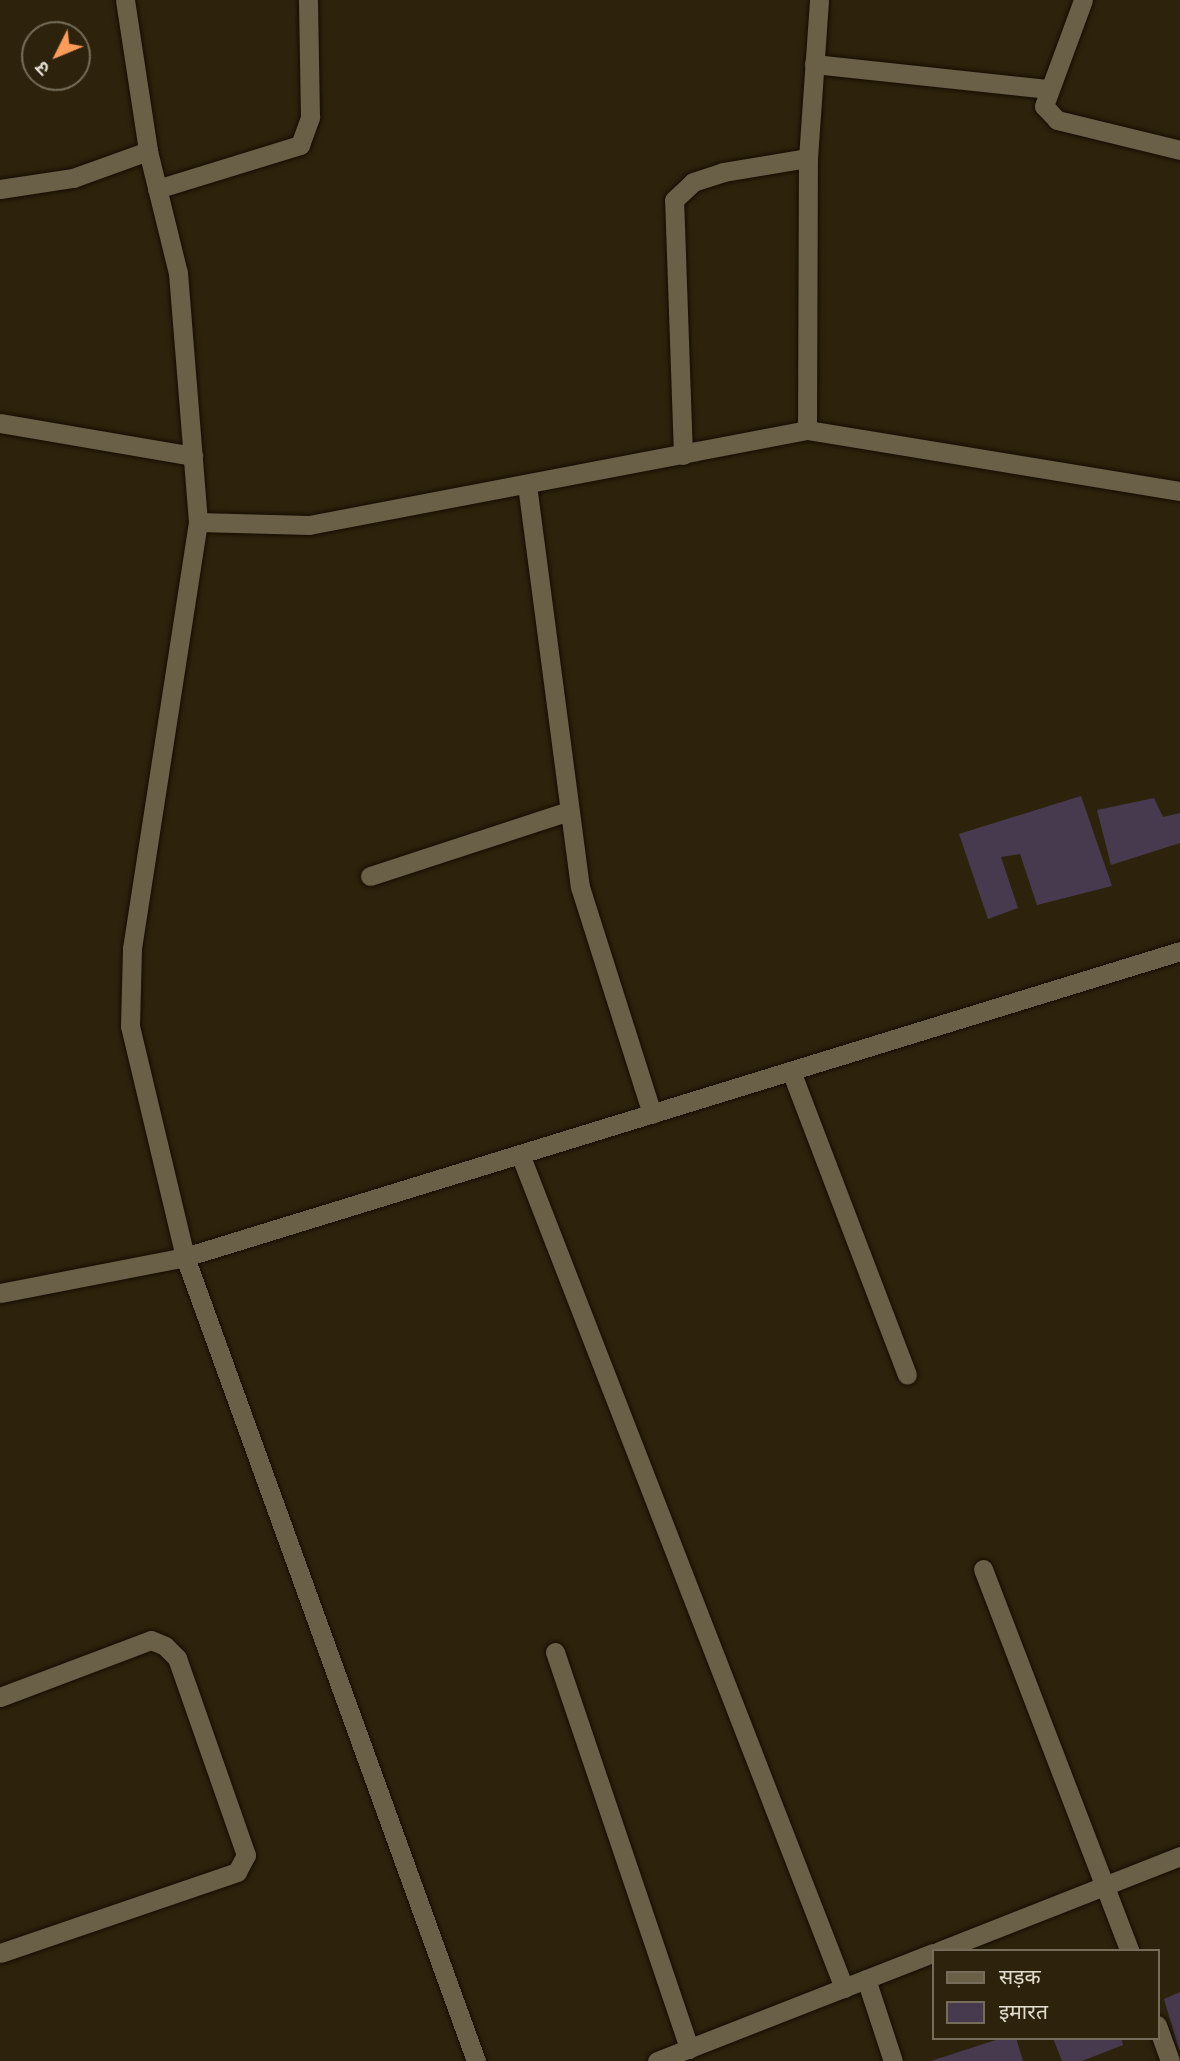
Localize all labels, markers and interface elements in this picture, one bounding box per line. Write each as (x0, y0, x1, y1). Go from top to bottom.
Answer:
north arrow (21, 21, 91, 91)
text: उ (29, 56, 55, 82)
legend (932, 1949, 1159, 2040)
text: सड़क (999, 1962, 1041, 1990)
text: इमारत (999, 1997, 1048, 2025)

